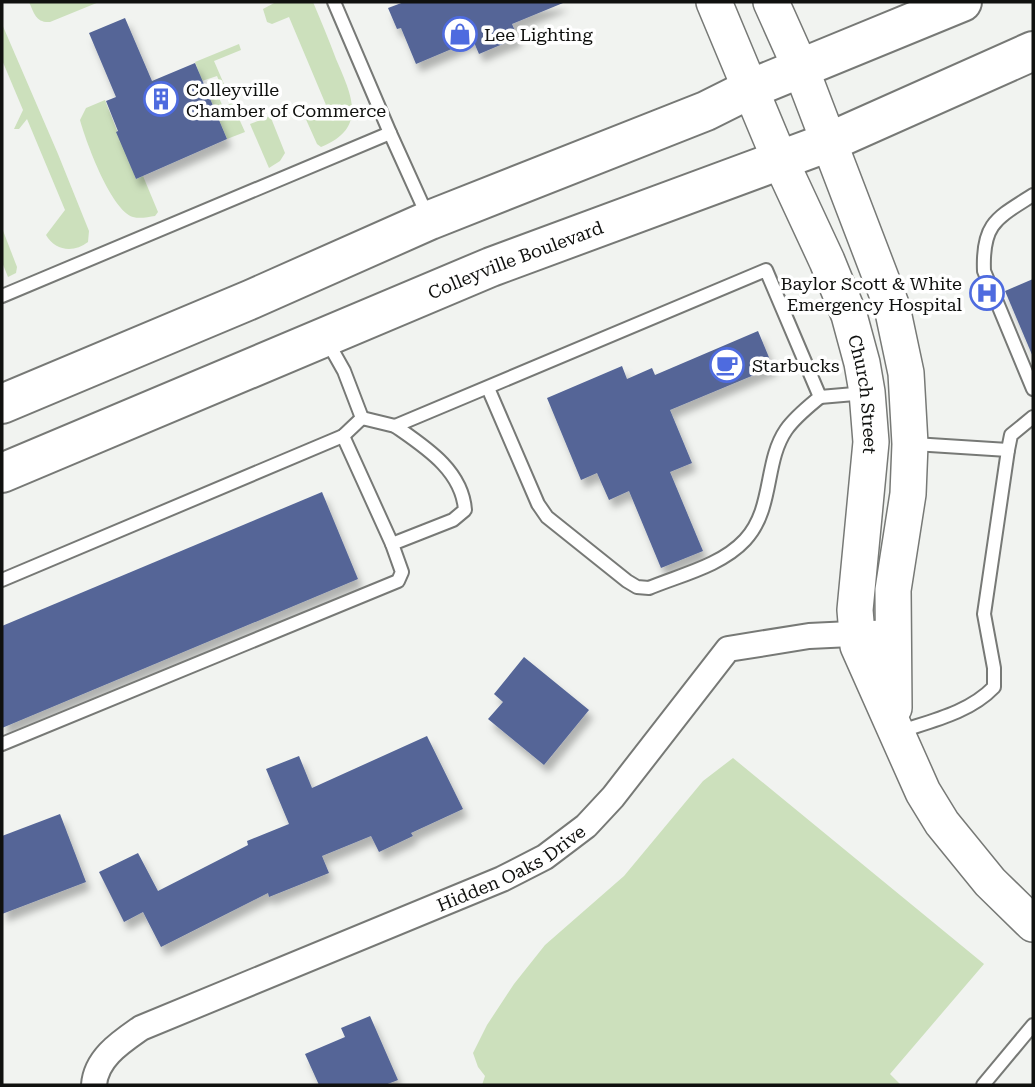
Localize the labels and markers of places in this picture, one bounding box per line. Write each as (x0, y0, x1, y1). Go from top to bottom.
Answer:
shop icon: Lee Lighting (441, 15, 479, 53)
place label: Lee Lighting (484, 24, 593, 45)
place label: Colleyville Chamber of Commerce (186, 79, 386, 121)
building icon: Colleyville Chamber of Commerce (142, 80, 180, 118)
place label: Baylor Scott & White Emergency Hospital (781, 273, 962, 315)
hospital icon: Baylor Scott & White Emergency Hospital (968, 274, 1006, 312)
cafe icon: Starbucks (708, 346, 746, 384)
place label: Starbucks (752, 355, 840, 376)

